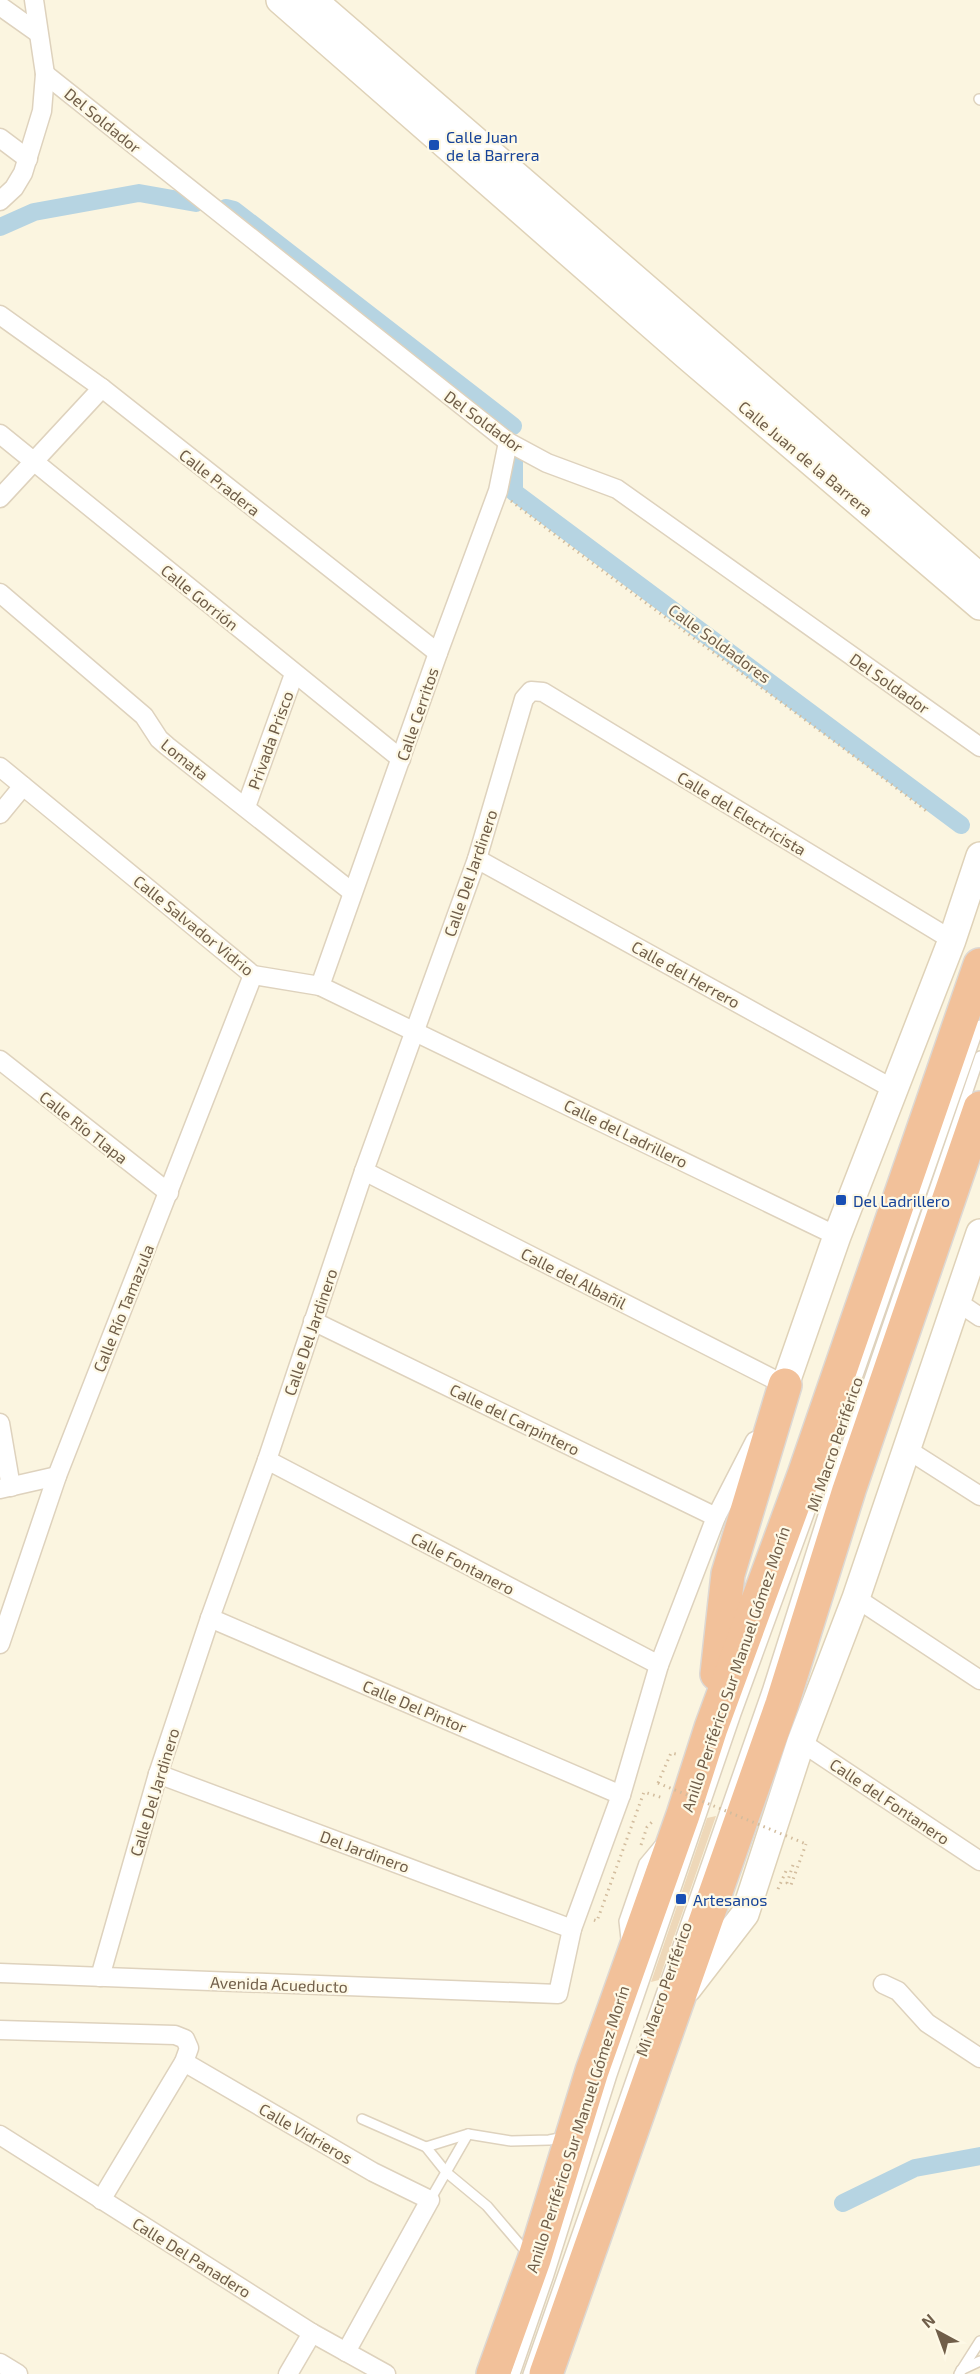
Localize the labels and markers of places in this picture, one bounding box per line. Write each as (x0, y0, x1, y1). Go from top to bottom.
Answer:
place label: Calle Juan de la Barrera (446, 127, 540, 164)
marker: Calle Juan de la Barrera (427, 138, 441, 152)
place label: Del Ladrillero (853, 1191, 950, 1210)
marker: Del Ladrillero (834, 1193, 848, 1207)
place label: Artesanos (693, 1890, 767, 1909)
marker: Artesanos (674, 1892, 688, 1906)

